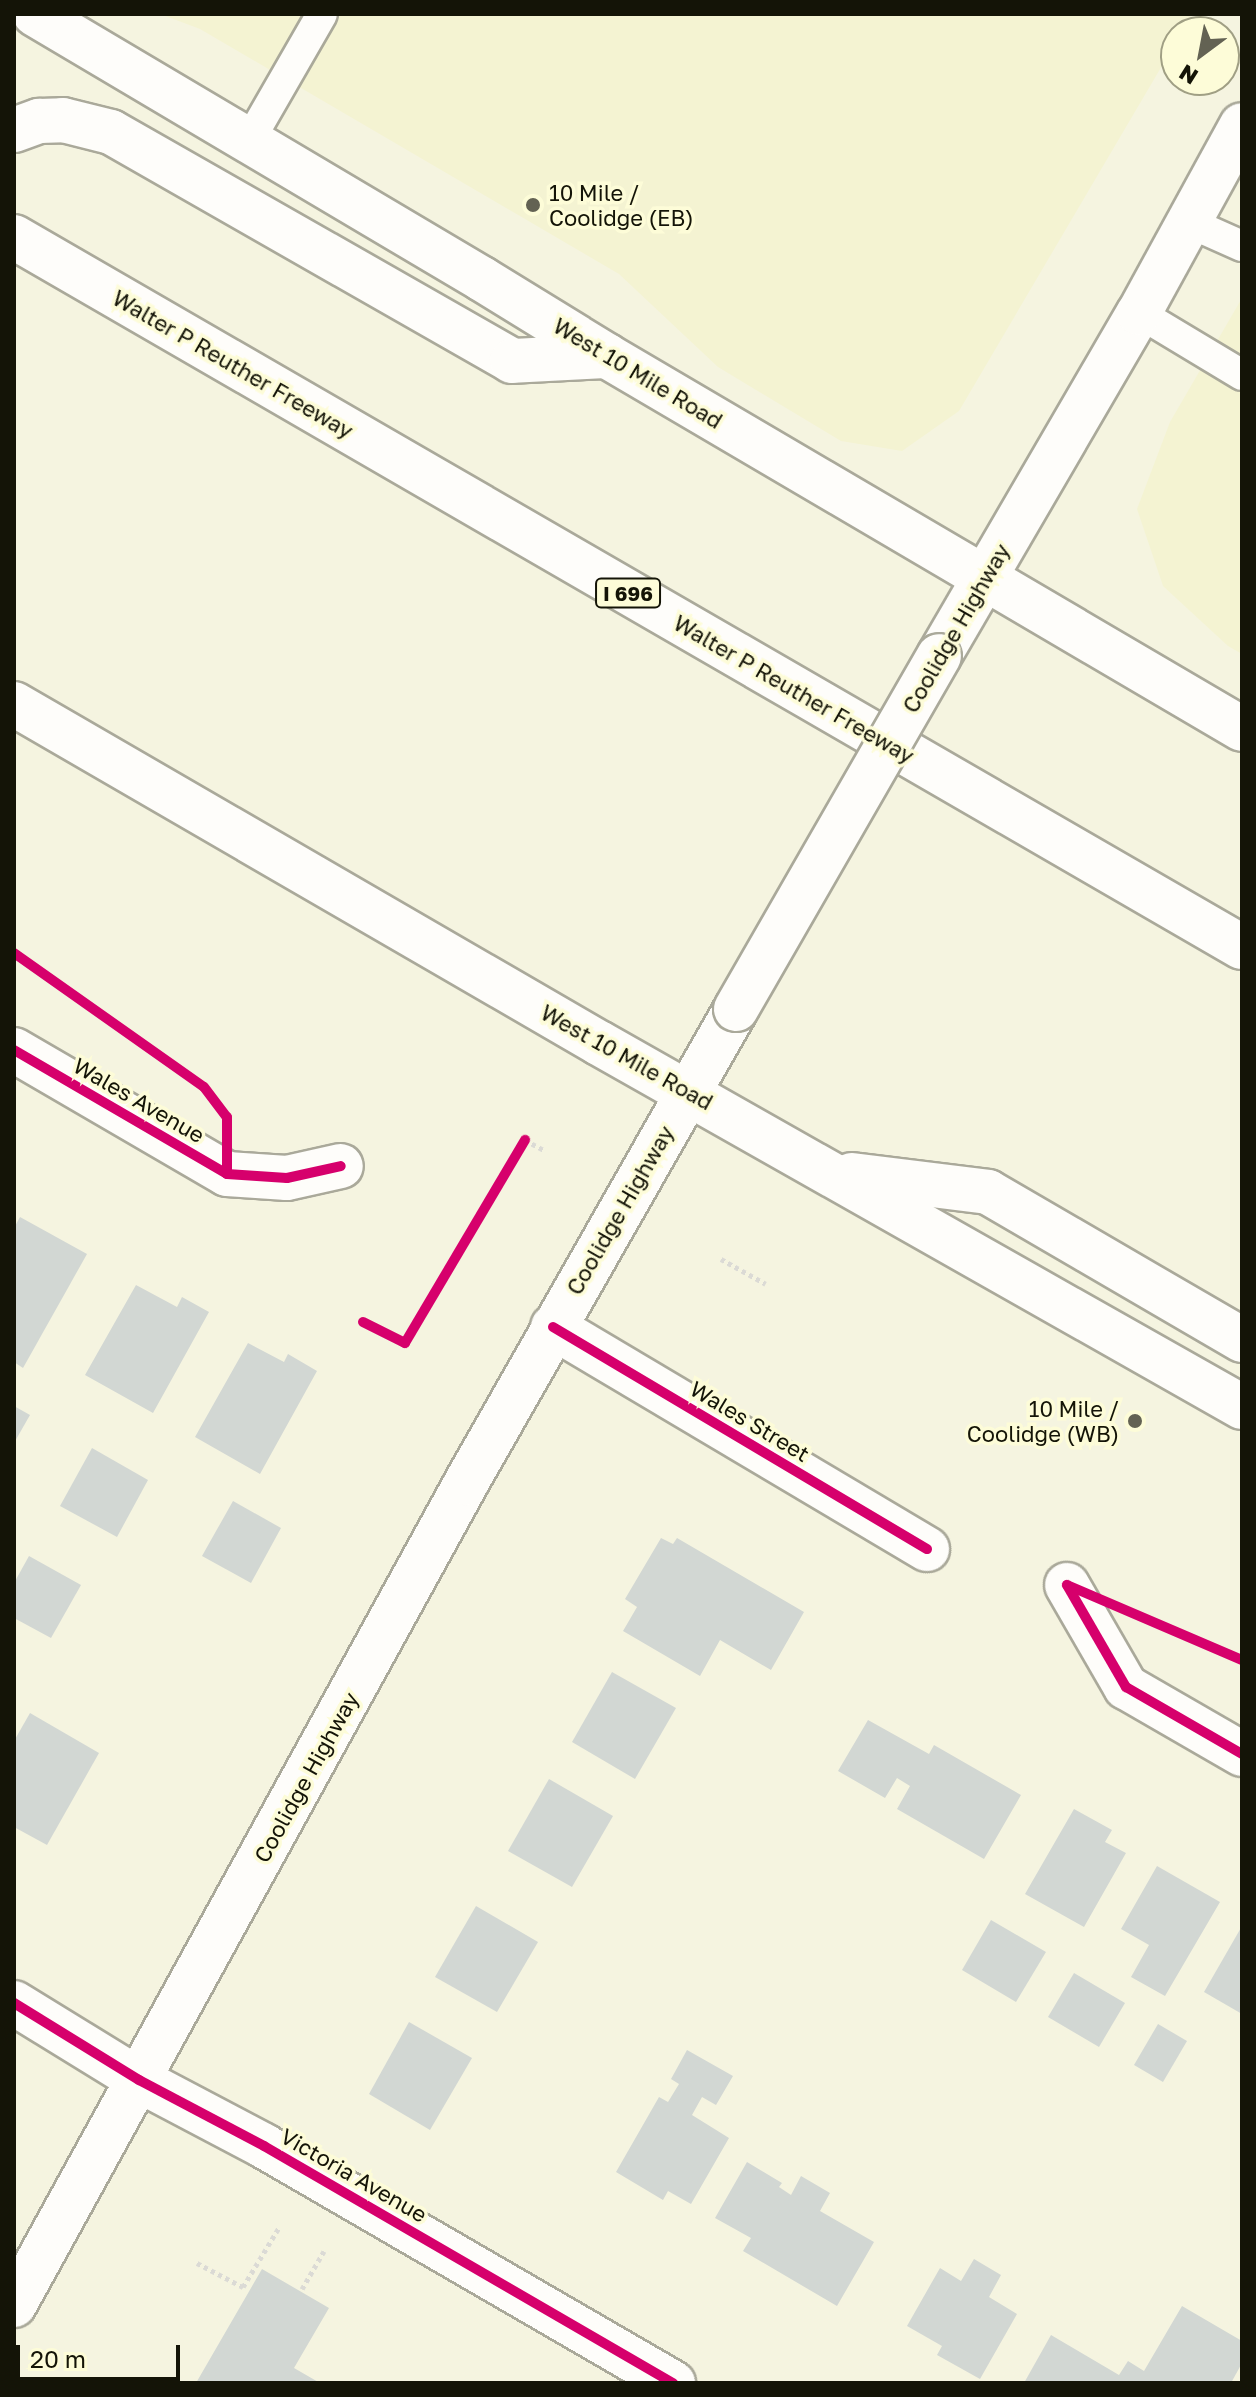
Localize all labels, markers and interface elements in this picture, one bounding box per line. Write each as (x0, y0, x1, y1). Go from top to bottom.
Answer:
north arrow (1160, 16, 1240, 96)
text: N (1174, 59, 1202, 91)
place label: 10 Mile / Coolidge (EB) (549, 179, 693, 230)
marker: 10 Mile / Coolidge (EB) (524, 196, 542, 214)
street label: Walter P Reuther Freeway (108, 284, 358, 444)
street label: West 10 Mile Road (549, 312, 727, 434)
street label: Coolidge Highway (897, 539, 1015, 717)
road number: I 696 (594, 577, 662, 609)
street label: Walter P Reuther Freeway (669, 609, 919, 769)
street label: West 10 Mile Road (536, 999, 718, 1115)
street label: Wales Avenue (69, 1052, 209, 1148)
street label: Coolidge Highway (561, 1121, 679, 1299)
street label: Wales Street (686, 1375, 814, 1467)
place label: 10 Mile / Coolidge (WB) (967, 1395, 1119, 1446)
marker: 10 Mile / Coolidge (WB) (1126, 1412, 1144, 1430)
street label: Coolidge Highway (248, 1687, 364, 1867)
street label: Victoria Avenue (276, 2122, 432, 2228)
scale bar (20, 2329, 184, 2379)
text: 20 m (30, 2344, 86, 2373)

